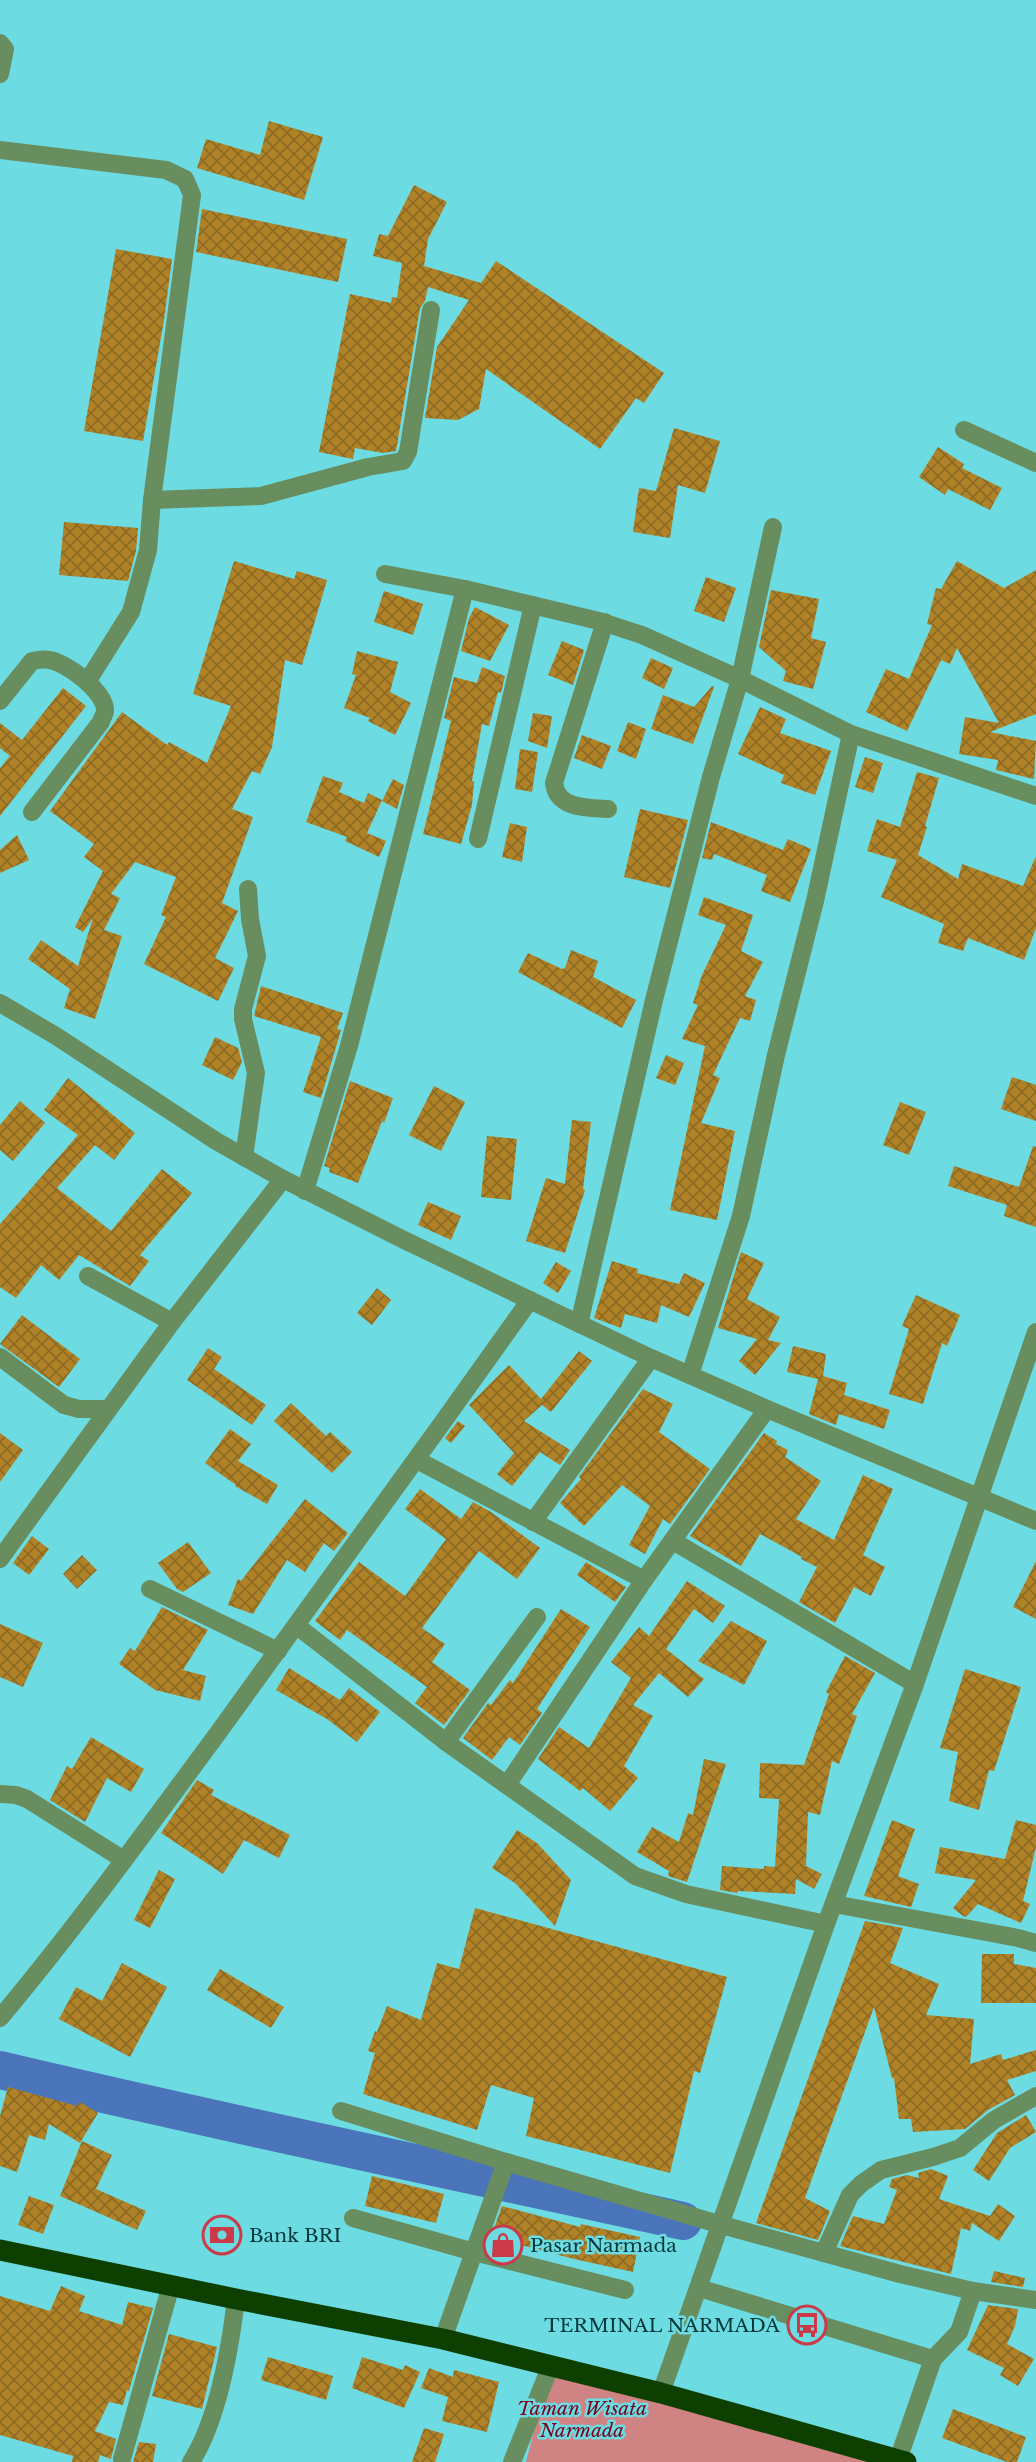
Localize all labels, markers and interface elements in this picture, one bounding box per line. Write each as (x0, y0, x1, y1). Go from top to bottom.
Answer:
bank icon: Bank BRI (201, 2214, 243, 2256)
place label: Bank BRI (249, 2224, 342, 2247)
shop icon: Pasar Narmada (482, 2224, 524, 2266)
place label: Pasar Narmada (530, 2234, 677, 2257)
bus stop icon: TERMINAL NARMADA (786, 2304, 828, 2346)
place label: TERMINAL NARMADA (544, 2314, 780, 2337)
park label: Taman Wisata Narmada (517, 2397, 647, 2442)

